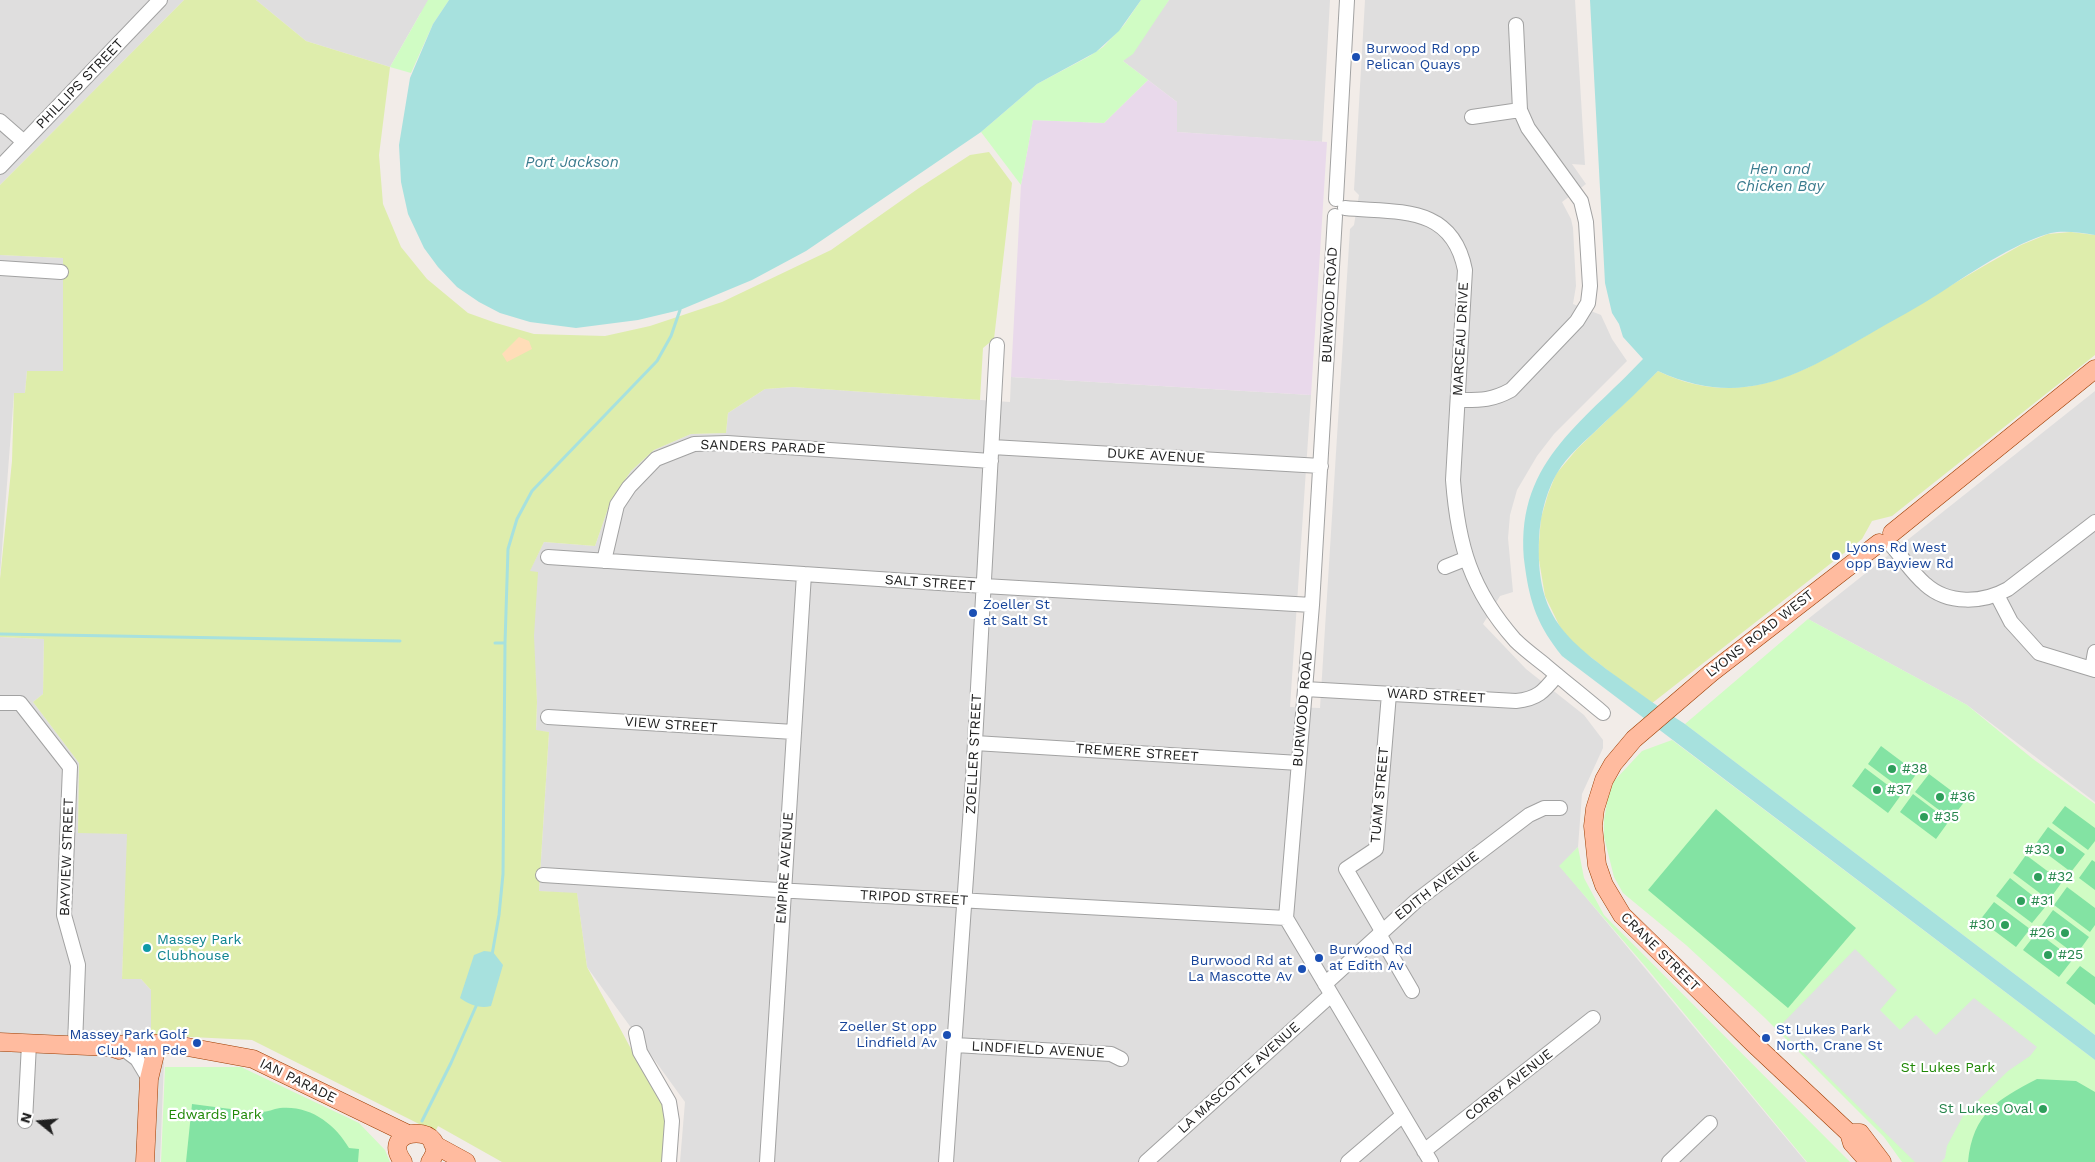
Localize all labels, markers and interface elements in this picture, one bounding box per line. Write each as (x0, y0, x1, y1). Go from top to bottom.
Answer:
street label: PHILLIPS STREET (33, 35, 127, 133)
place label: Burwood Rd opp Pelican Quays (1366, 41, 1480, 74)
marker: Burwood Rd opp Pelican Quays (1350, 51, 1362, 63)
water label: Port Jackson (525, 154, 619, 172)
water label: Hen and Chicken Bay (1736, 161, 1824, 196)
street label: BURWOOD ROAD (1319, 247, 1341, 363)
street label: MARCEAU DRIVE (1450, 282, 1472, 396)
street label: SANDERS PARADE (700, 436, 826, 458)
street label: DUKE AVENUE (1106, 445, 1206, 467)
place label: Lyons Rd West opp Bayview Rd (1846, 540, 1954, 572)
marker: Lyons Rd West opp Bayview Rd (1830, 550, 1842, 562)
street label: SALT STREET (884, 571, 976, 595)
street label: LYONS ROAD WEST (1703, 587, 1817, 681)
place label: Zoeller St at Salt St (983, 597, 1050, 630)
marker: Zoeller St at Salt St (967, 607, 979, 619)
street label: BURWOOD ROAD (1290, 650, 1316, 768)
street label: WARD STREET (1386, 685, 1486, 707)
street label: ZOELLER STREET (962, 693, 986, 815)
street label: VIEW STREET (624, 713, 718, 737)
street label: TREMERE STREET (1075, 740, 1199, 766)
street label: TUAM STREET (1367, 746, 1393, 844)
place label: #38 (1902, 761, 1928, 777)
marker: #38 (1886, 763, 1898, 775)
place label: #37 (1887, 782, 1911, 798)
marker: #37 (1871, 784, 1883, 796)
place label: #36 (1950, 789, 1976, 805)
marker: #36 (1934, 791, 1946, 803)
street label: BAYVIEW STREET (57, 798, 77, 916)
place label: #35 (1934, 809, 1959, 825)
street label: EMPIRE AVENUE (773, 811, 797, 925)
marker: #35 (1918, 811, 1930, 823)
place label: #33 (2025, 842, 2050, 858)
marker: #33 (2054, 844, 2066, 856)
street label: EDITH AVENUE (1392, 848, 1482, 924)
place label: #32 (2048, 869, 2073, 885)
marker: #32 (2032, 871, 2044, 883)
street label: TRIPOD STREET (859, 887, 969, 909)
place label: #31 (2031, 893, 2054, 909)
marker: #31 (2015, 895, 2027, 907)
street label: CRANE STREET (1617, 909, 1703, 995)
place label: #30 (1969, 917, 1995, 933)
marker: #30 (1999, 919, 2011, 931)
place label: #26 (2029, 925, 2055, 941)
marker: #26 (2059, 927, 2071, 939)
place label: Massey Park Clubhouse (157, 932, 241, 964)
marker: Massey Park Clubhouse (141, 942, 153, 954)
place label: Burwood Rd at Edith Av (1329, 942, 1412, 974)
place label: #25 (2058, 947, 2083, 963)
marker: #25 (2042, 949, 2054, 961)
marker: Burwood Rd at Edith Av (1313, 952, 1325, 964)
place label: Burwood Rd at La Mascotte Av (1188, 953, 1292, 986)
marker: Burwood Rd at La Mascotte Av (1296, 963, 1308, 975)
place label: Zoeller St opp Lindfield Av (839, 1019, 937, 1052)
street label: LA MASCOTTE AVENUE (1175, 1019, 1303, 1137)
place label: St Lukes Park North, Crane St (1776, 1022, 1882, 1054)
place label: Massey Park Golf Club, Ian Pde (69, 1027, 187, 1060)
marker: Zoeller St opp Lindfield Av (941, 1029, 953, 1041)
marker: St Lukes Park North, Crane St (1760, 1032, 1772, 1044)
marker: Massey Park Golf Club, Ian Pde (191, 1037, 203, 1049)
street label: LINDFIELD AVENUE (971, 1038, 1105, 1062)
street label: CORBY AVENUE (1462, 1046, 1556, 1124)
street label: IAN PARADE (257, 1055, 339, 1107)
park label: St Lukes Park (1901, 1060, 1995, 1076)
north arrow (15, 1097, 65, 1147)
place label: St Lukes Oval (1939, 1101, 2033, 1117)
marker: St Lukes Oval (2037, 1103, 2049, 1115)
park label: Edwards Park (168, 1107, 262, 1123)
text: N (16, 1110, 35, 1125)

